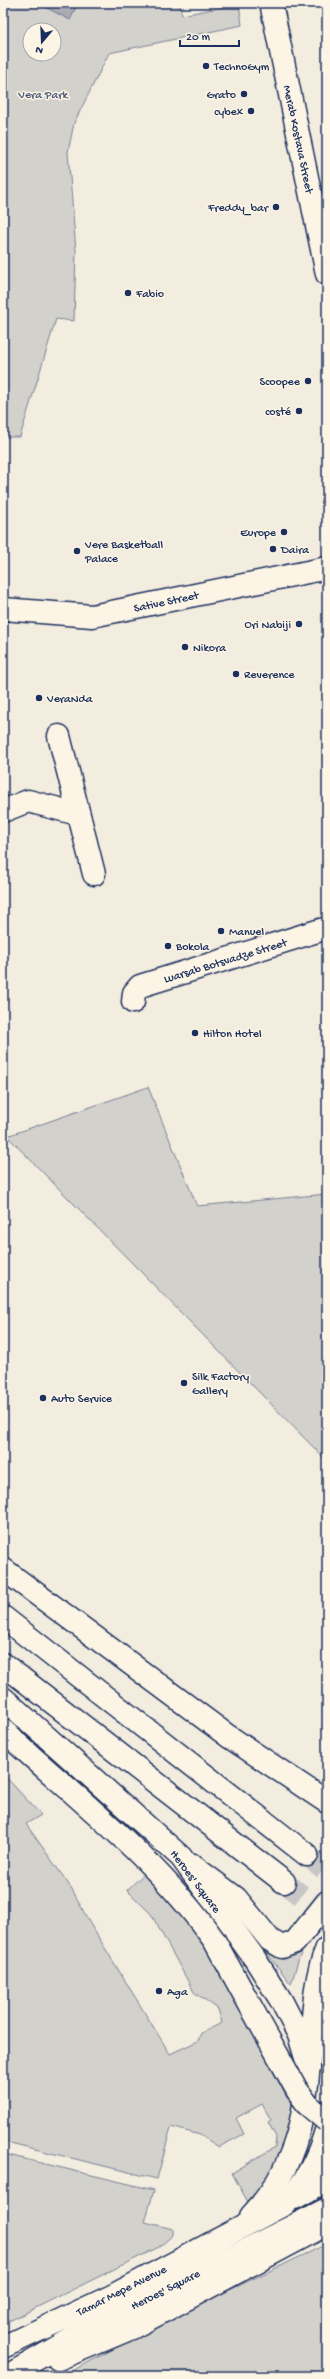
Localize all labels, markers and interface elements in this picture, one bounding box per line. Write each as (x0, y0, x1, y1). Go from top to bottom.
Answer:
north arrow (22, 22, 62, 62)
scale bar (180, 22, 239, 48)
text: 20 m (186, 31, 211, 45)
text: N (34, 43, 45, 56)
marker: TechnoGym (201, 61, 211, 71)
place label: TechnoGym (213, 61, 270, 75)
street label: Merab Kostava Street (279, 84, 316, 196)
park label: Vera Park (17, 89, 69, 103)
place label: Grato (206, 89, 236, 103)
marker: Grato (239, 89, 249, 99)
place label: cybex (214, 106, 244, 120)
marker: cybex (246, 106, 256, 116)
place label: Freddy_bar (207, 202, 270, 216)
marker: Freddy_bar (271, 202, 281, 212)
marker: Fabio (123, 288, 133, 298)
place label: Fabio (135, 288, 164, 302)
place label: Scoopee (260, 376, 301, 390)
marker: Scoopee (303, 376, 313, 386)
place label: costé (265, 406, 292, 420)
marker: costé (294, 406, 304, 416)
place label: Europe (240, 527, 277, 541)
marker: Europe (279, 527, 289, 537)
place label: Vere Basketball Palace (84, 539, 163, 567)
marker: Daira (268, 544, 278, 554)
place label: Daira (280, 544, 309, 558)
marker: Vere Basketball Palace (72, 546, 82, 556)
street label: Sative Street (133, 589, 201, 617)
place label: Ori Nabiji (245, 619, 291, 633)
marker: Ori Nabiji (294, 619, 304, 629)
marker: Nikora (180, 642, 190, 652)
place label: Nikora (193, 642, 226, 656)
marker: Reverence (231, 669, 241, 679)
place label: Reverence (244, 669, 295, 683)
marker: VeraNda (34, 693, 44, 703)
place label: VeraNda (46, 693, 93, 707)
marker: Manuel (216, 926, 226, 936)
place label: Manuel (229, 926, 265, 940)
street label: Luarsab Botsvadze Street (162, 936, 290, 987)
marker: Bokola (163, 941, 173, 951)
place label: Bokola (175, 941, 210, 955)
marker: Hilton Hotel (190, 1028, 200, 1038)
place label: Hilton Hotel (203, 1028, 262, 1042)
place label: Silk Factory Gallery (192, 1371, 249, 1399)
marker: Silk Factory Gallery (179, 1378, 189, 1388)
marker: Auto Service (38, 1393, 48, 1403)
place label: Auto Service (51, 1393, 113, 1407)
street label: Heroes' Square (166, 1848, 223, 1917)
marker: Aga (154, 1986, 164, 1996)
place label: Aga (167, 1986, 188, 2000)
street label: Tamar Mepe Avenue (74, 2263, 170, 2321)
street label: Heroes' Square (129, 2267, 203, 2314)

